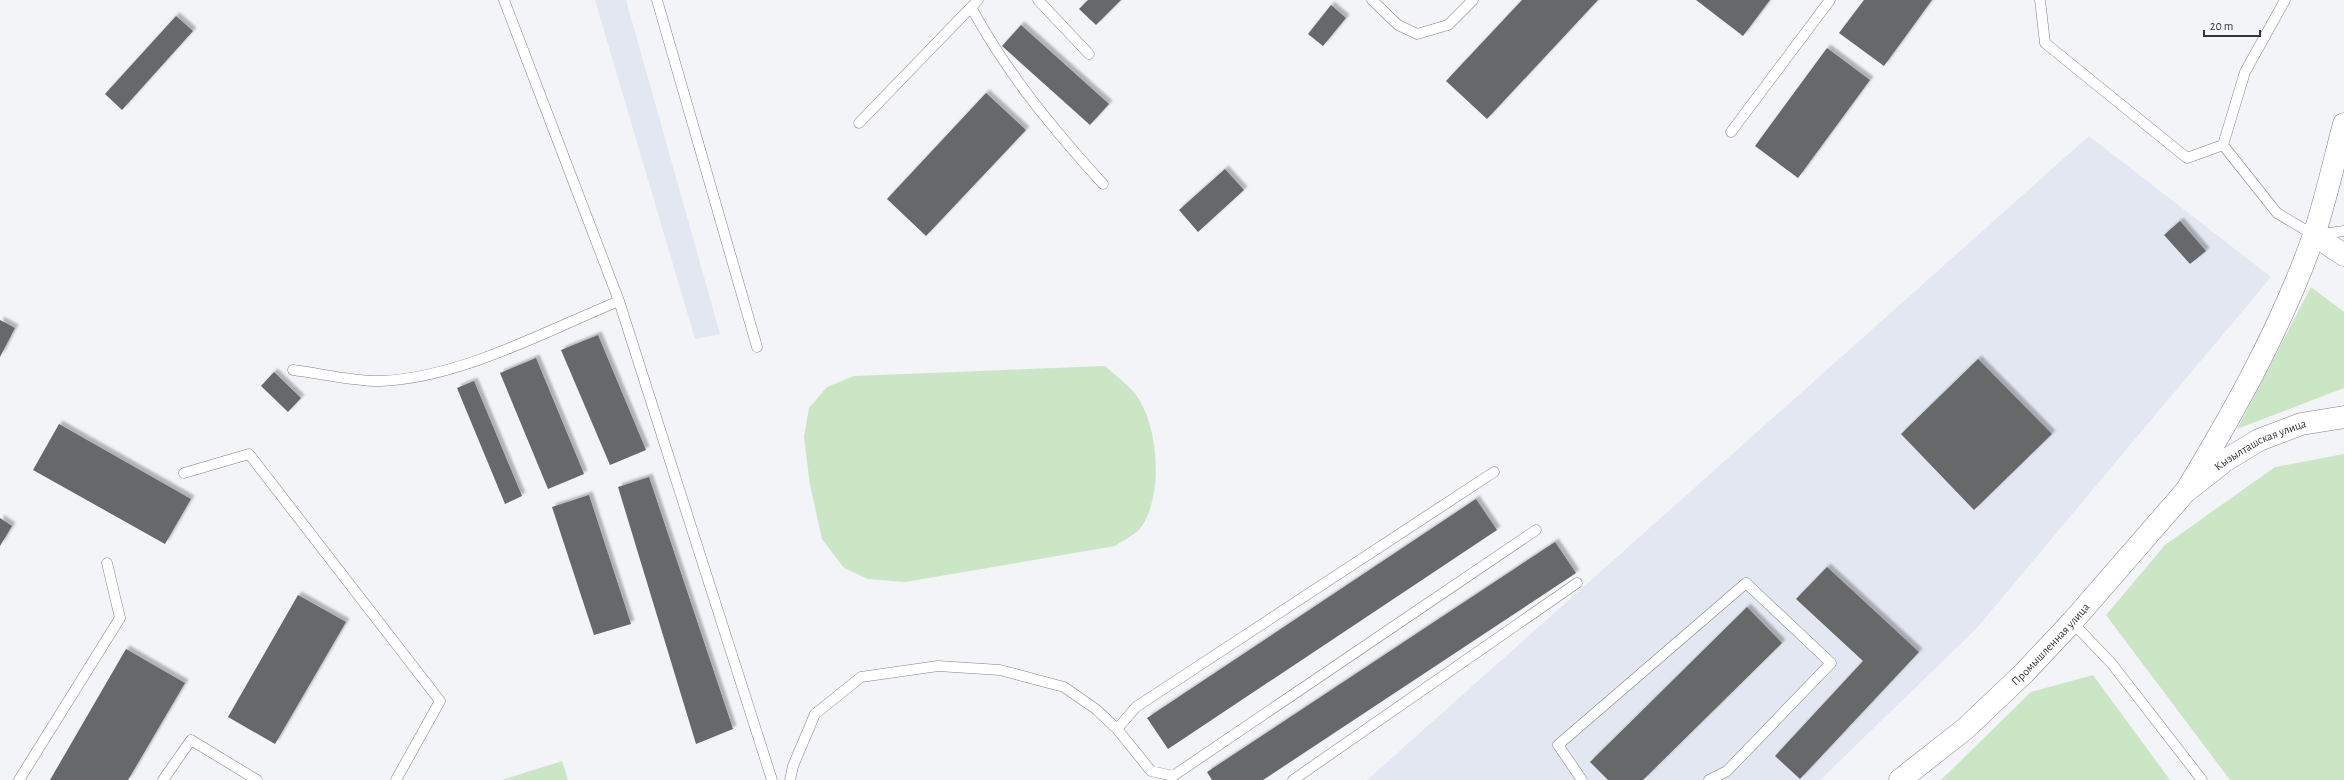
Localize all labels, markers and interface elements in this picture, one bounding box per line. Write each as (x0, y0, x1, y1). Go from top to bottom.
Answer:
scale bar (2204, 12, 2260, 38)
text: 20 m (2210, 20, 2233, 32)
street label: Кызылташская улица (2212, 417, 2307, 473)
street label: Промышленная улица (2009, 600, 2092, 688)

